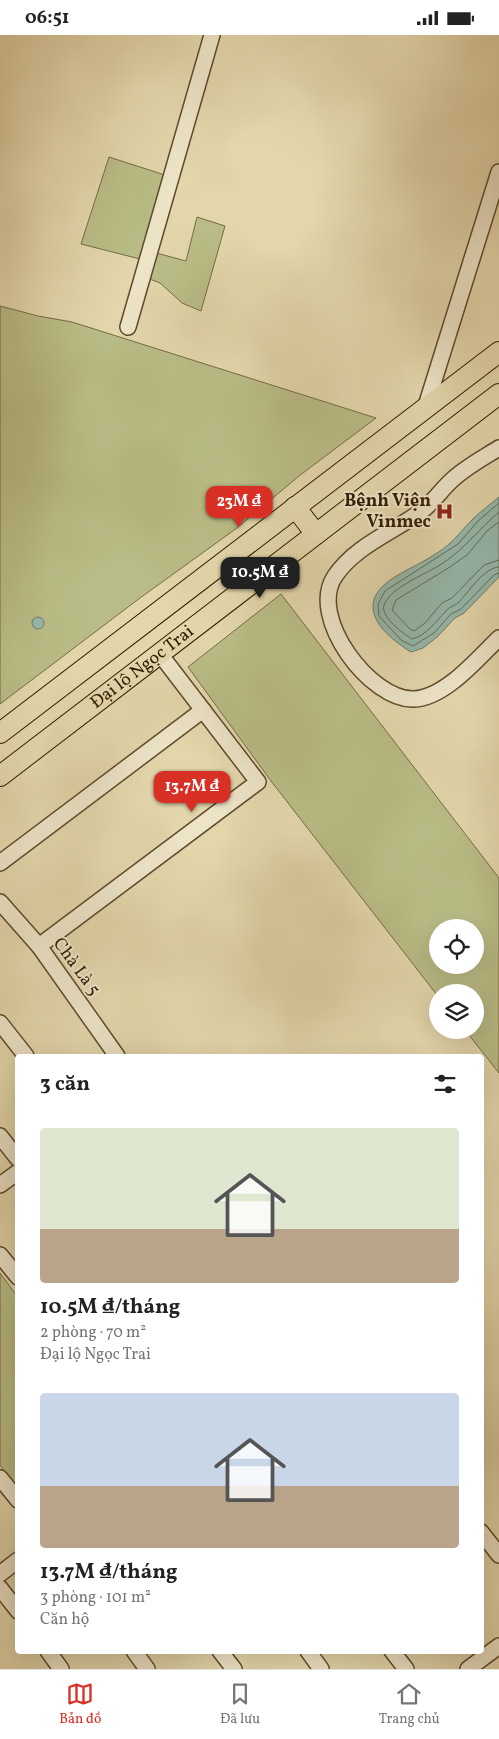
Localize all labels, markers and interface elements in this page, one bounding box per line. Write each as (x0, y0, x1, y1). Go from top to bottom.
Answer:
text: 06:51 (25, 5, 69, 31)
pin: 23M ₫ (204, 485, 274, 528)
place label: Bệnh Viện Vinmec (344, 489, 431, 535)
text: 23M ₫ (217, 491, 261, 513)
hospital icon: Bệnh Viện Vinmec (435, 501, 455, 521)
pin: 10.5M ₫ (214, 557, 306, 599)
text: 10.5M ₫ (232, 562, 288, 584)
street label: Đại lộ Ngọc Trai (85, 619, 199, 715)
pin: 13.7M ₫ (146, 771, 238, 813)
text: 13.7M ₫ (165, 776, 219, 798)
map controls (429, 919, 484, 1039)
button: locate (429, 919, 484, 974)
street label: Chà Là 5 (46, 933, 106, 1001)
button: layers (429, 984, 484, 1039)
text: 3 căn (40, 1070, 90, 1099)
icon: filters (431, 1070, 459, 1098)
icon: home (205, 1160, 295, 1250)
text: 10.5M ₫/tháng (40, 1293, 180, 1322)
text: 2 phòng · 70 m² (40, 1322, 146, 1344)
text: Đại lộ Ngọc Trai (40, 1344, 151, 1366)
icon: home (205, 1425, 295, 1515)
text: 13.7M ₫/tháng (40, 1558, 178, 1587)
text: 3 phòng · 101 m² (40, 1587, 151, 1609)
text: Căn hộ (40, 1609, 89, 1631)
tab: Bản đồ (59, 1680, 101, 1729)
tab: Đã lưu (220, 1680, 260, 1729)
tab: Trang chủ (379, 1680, 440, 1729)

